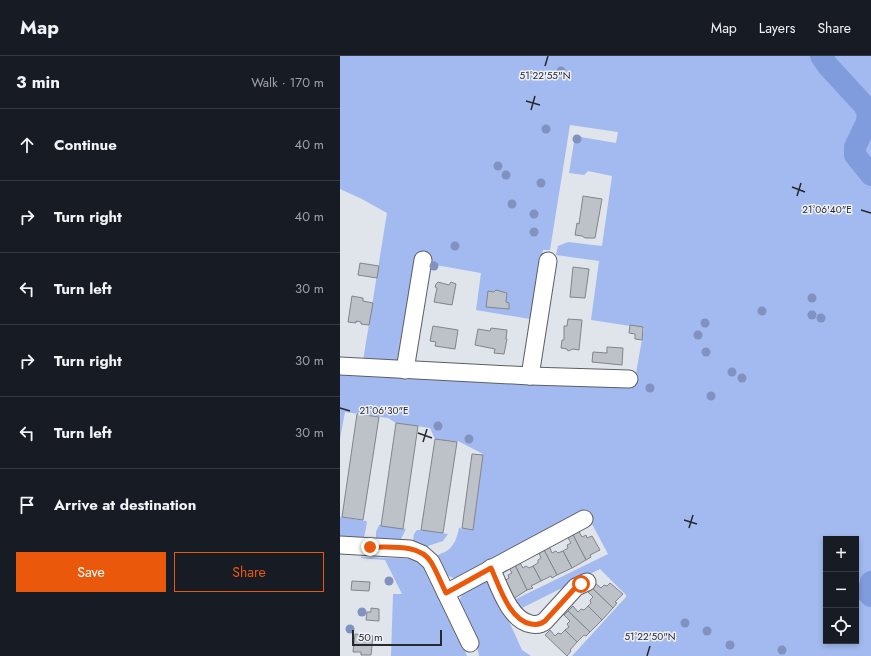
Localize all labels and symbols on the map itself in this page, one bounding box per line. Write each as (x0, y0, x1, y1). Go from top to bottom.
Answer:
text: 51°22'55"N (520, 68, 570, 83)
text: 21°06'40"E (802, 202, 852, 217)
text: 21°06'30"E (359, 403, 409, 418)
route end (361, 538, 379, 556)
route start (572, 575, 590, 593)
scale bar (352, 628, 442, 647)
text: 51°22'50"N (624, 629, 676, 644)

